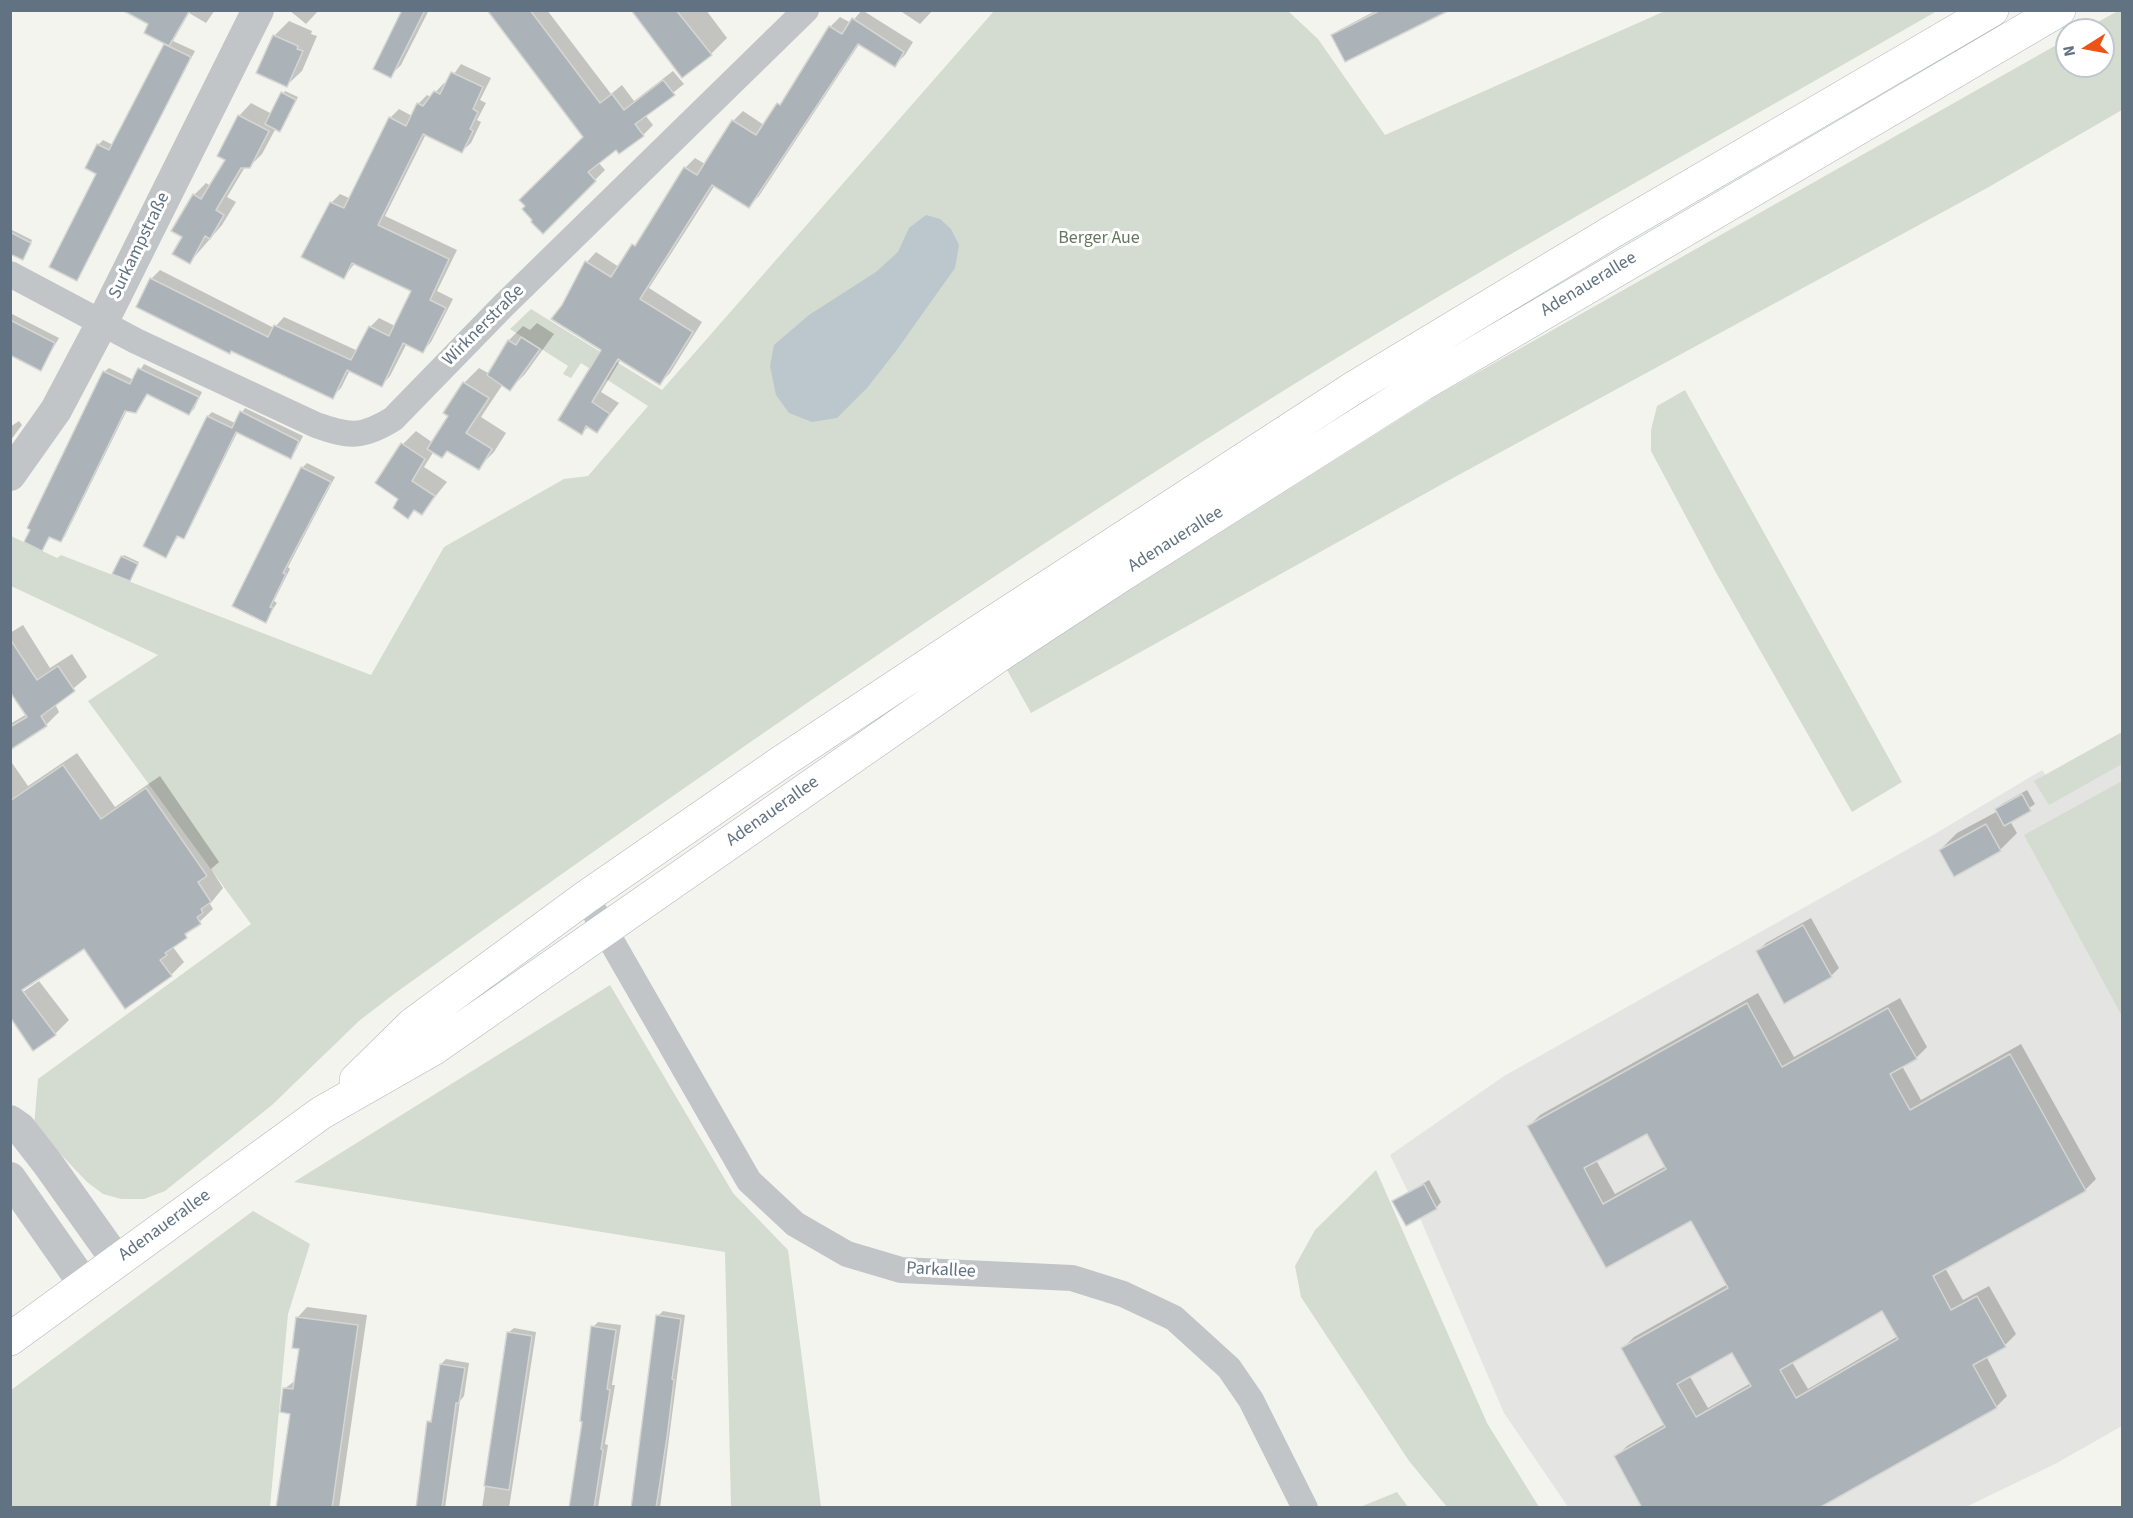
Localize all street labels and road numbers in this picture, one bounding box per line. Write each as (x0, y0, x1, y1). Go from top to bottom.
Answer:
street label: Surkampstraße (105, 189, 175, 303)
street label: Adenauerallee (1537, 248, 1641, 322)
street label: Wirknerstraße (439, 281, 529, 371)
street label: Adenauerallee (1124, 502, 1228, 578)
street label: Adenauerallee (722, 772, 824, 852)
street label: Adenauerallee (115, 1185, 215, 1267)
street label: Parkallee (906, 1258, 976, 1284)

